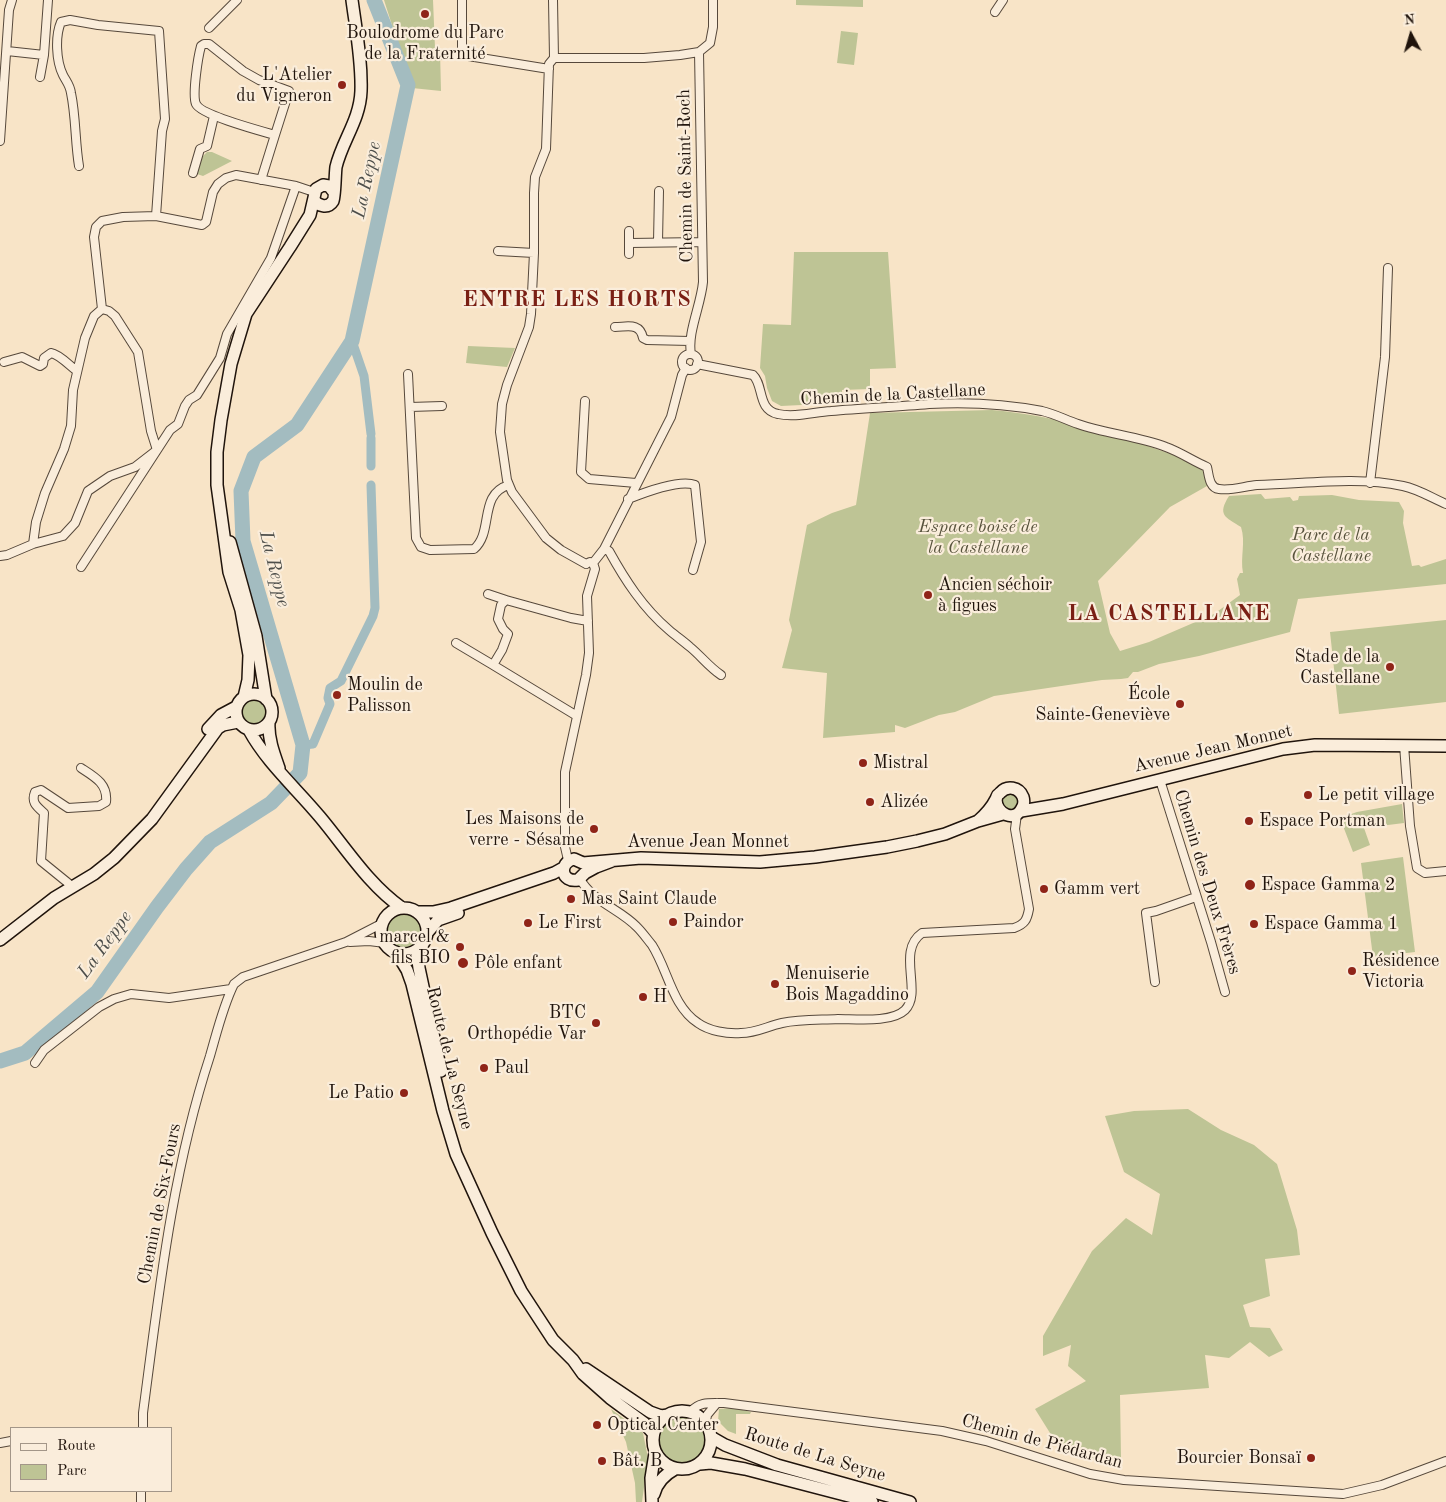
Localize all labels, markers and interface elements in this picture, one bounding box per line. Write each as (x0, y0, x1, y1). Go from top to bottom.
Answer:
marker: Boulodrome du Parc de la Fraternité (419, 8, 431, 20)
north arrow (1386, 10, 1436, 60)
text: N (1403, 13, 1415, 28)
place label: Boulodrome du Parc de la Fraternité (346, 22, 504, 64)
place label: L'Atelier du Vigneron (236, 64, 332, 106)
marker: L'Atelier du Vigneron (336, 79, 348, 91)
street label: Chemin de Saint-Roch (674, 89, 698, 263)
water label: La Reppe (348, 139, 386, 221)
district label: ENTRE LES HORTS (461, 287, 693, 313)
street label: Chemin de la Castellane (800, 379, 986, 411)
park label: Espace boisé de la Castellane (918, 516, 1038, 558)
park label: Parc de la Castellane (1291, 524, 1371, 566)
water label: La Reppe (253, 528, 295, 610)
place label: Ancien séchoir à figues (938, 574, 1052, 616)
marker: Ancien séchoir à figues (922, 589, 934, 601)
district label: LA CASTELLANE (1066, 601, 1272, 627)
place label: Stade de la Castellane (1294, 646, 1380, 689)
marker: Stade de la Castellane (1384, 661, 1396, 673)
place label: Moulin de Palisson (347, 674, 423, 716)
place label: École Sainte-Geneviève (1035, 683, 1170, 726)
marker: Moulin de Palisson (331, 689, 343, 701)
marker: École Sainte-Geneviève (1174, 698, 1186, 710)
street label: Avenue Jean Monnet (1132, 720, 1294, 778)
place label: Mistral (873, 752, 928, 774)
marker: Mistral (857, 757, 869, 769)
place label: Le petit village (1318, 784, 1434, 806)
street label: Chemin des Deux Frères (1169, 787, 1245, 977)
marker: Le petit village (1302, 789, 1314, 801)
place label: Alizée (880, 791, 928, 813)
marker: Alizée (864, 796, 876, 808)
place label: Les Maisons de verre - Sésame (465, 808, 584, 851)
place label: Espace Portman (1259, 810, 1385, 832)
marker: Espace Portman (1243, 815, 1255, 827)
marker: Les Maisons de verre - Sésame (588, 823, 600, 835)
street label: Avenue Jean Monnet (627, 831, 789, 853)
place label: Espace Gamma 2 (1261, 874, 1395, 896)
place label: Gamm vert (1054, 878, 1140, 900)
marker: Espace Gamma 2 (1243, 878, 1257, 892)
marker: Gamm vert (1038, 883, 1050, 895)
place label: Mas Saint Claude (581, 888, 717, 910)
marker: Mas Saint Claude (565, 893, 577, 905)
water label: La Reppe (73, 907, 137, 983)
place label: Paindor (683, 911, 744, 933)
place label: Le First (538, 912, 602, 934)
place label: Espace Gamma 1 (1264, 913, 1398, 935)
marker: Paindor (667, 916, 679, 928)
marker: Le First (522, 917, 534, 929)
marker: Espace Gamma 1 (1248, 918, 1260, 930)
place label: marcel & fils BIO (379, 926, 450, 969)
marker: marcel & fils BIO (454, 941, 466, 953)
place label: Résidence Victoria (1362, 950, 1439, 992)
place label: Pôle enfant (474, 952, 562, 974)
marker: Pôle enfant (456, 956, 470, 970)
place label: Menuiserie Bois Magaddino (785, 963, 909, 1006)
marker: Résidence Victoria (1346, 965, 1358, 977)
marker: Menuiserie Bois Magaddino (769, 978, 781, 990)
street label: Route de La Seyne (421, 984, 477, 1132)
place label: H (653, 986, 667, 1008)
marker: H (637, 991, 649, 1003)
place label: BTC Orthopédie Var (467, 1002, 586, 1044)
marker: BTC Orthopédie Var (590, 1017, 602, 1029)
place label: Paul (494, 1057, 529, 1079)
marker: Paul (478, 1062, 490, 1074)
place label: Le Patio (328, 1082, 394, 1104)
marker: Le Patio (398, 1087, 410, 1099)
street label: Chemin de Six-Fours (134, 1122, 186, 1286)
street label: Chemin de Piédardan (959, 1410, 1125, 1474)
place label: Optical Center (607, 1414, 719, 1436)
marker: Optical Center (591, 1419, 603, 1431)
street label: Route de La Seyne (742, 1423, 888, 1487)
legend (10, 1427, 172, 1492)
text: Route (57, 1439, 95, 1454)
place label: Bourcier Bonsaï (1176, 1447, 1301, 1469)
place label: Bât. B (612, 1450, 662, 1472)
marker: Bourcier Bonsaï (1305, 1452, 1317, 1464)
marker: Bât. B (596, 1455, 608, 1467)
text: Parc (57, 1464, 87, 1479)

